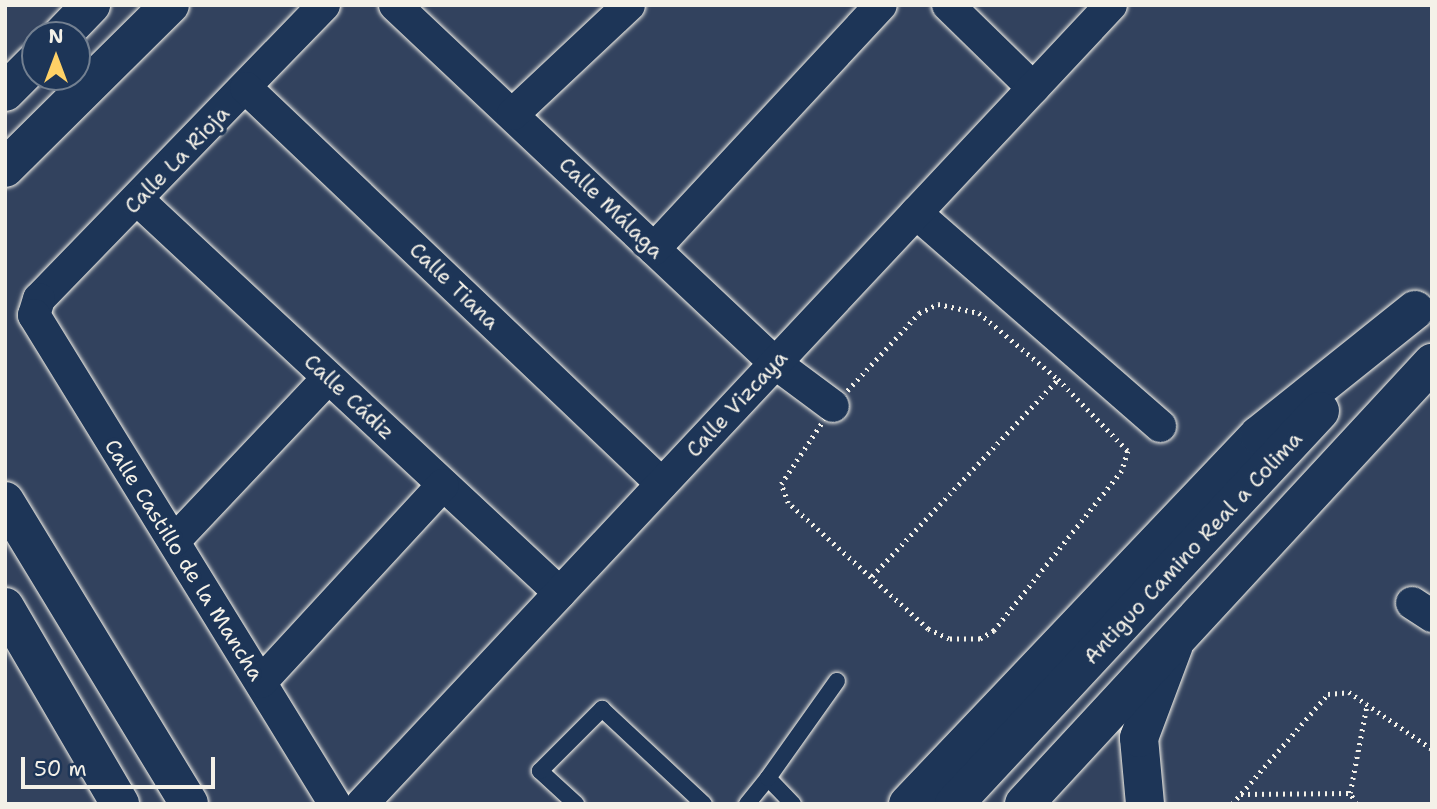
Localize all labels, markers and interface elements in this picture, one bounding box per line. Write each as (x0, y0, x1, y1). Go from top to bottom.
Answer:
north arrow (21, 21, 91, 91)
text: N (48, 24, 64, 49)
street label: Calle La Rioja (119, 101, 235, 219)
street label: Calle Málaga (554, 152, 668, 264)
street label: Calle Tiana (404, 237, 504, 335)
street label: Calle Vizcaya (681, 345, 793, 463)
street label: Calle Cádiz (299, 349, 399, 445)
street label: Antiguo Camino Real a Colima (1078, 426, 1308, 670)
street label: Calle Castillo de la Mancha (99, 435, 269, 685)
scale bar (24, 742, 219, 786)
text: 50 m (34, 755, 87, 783)

